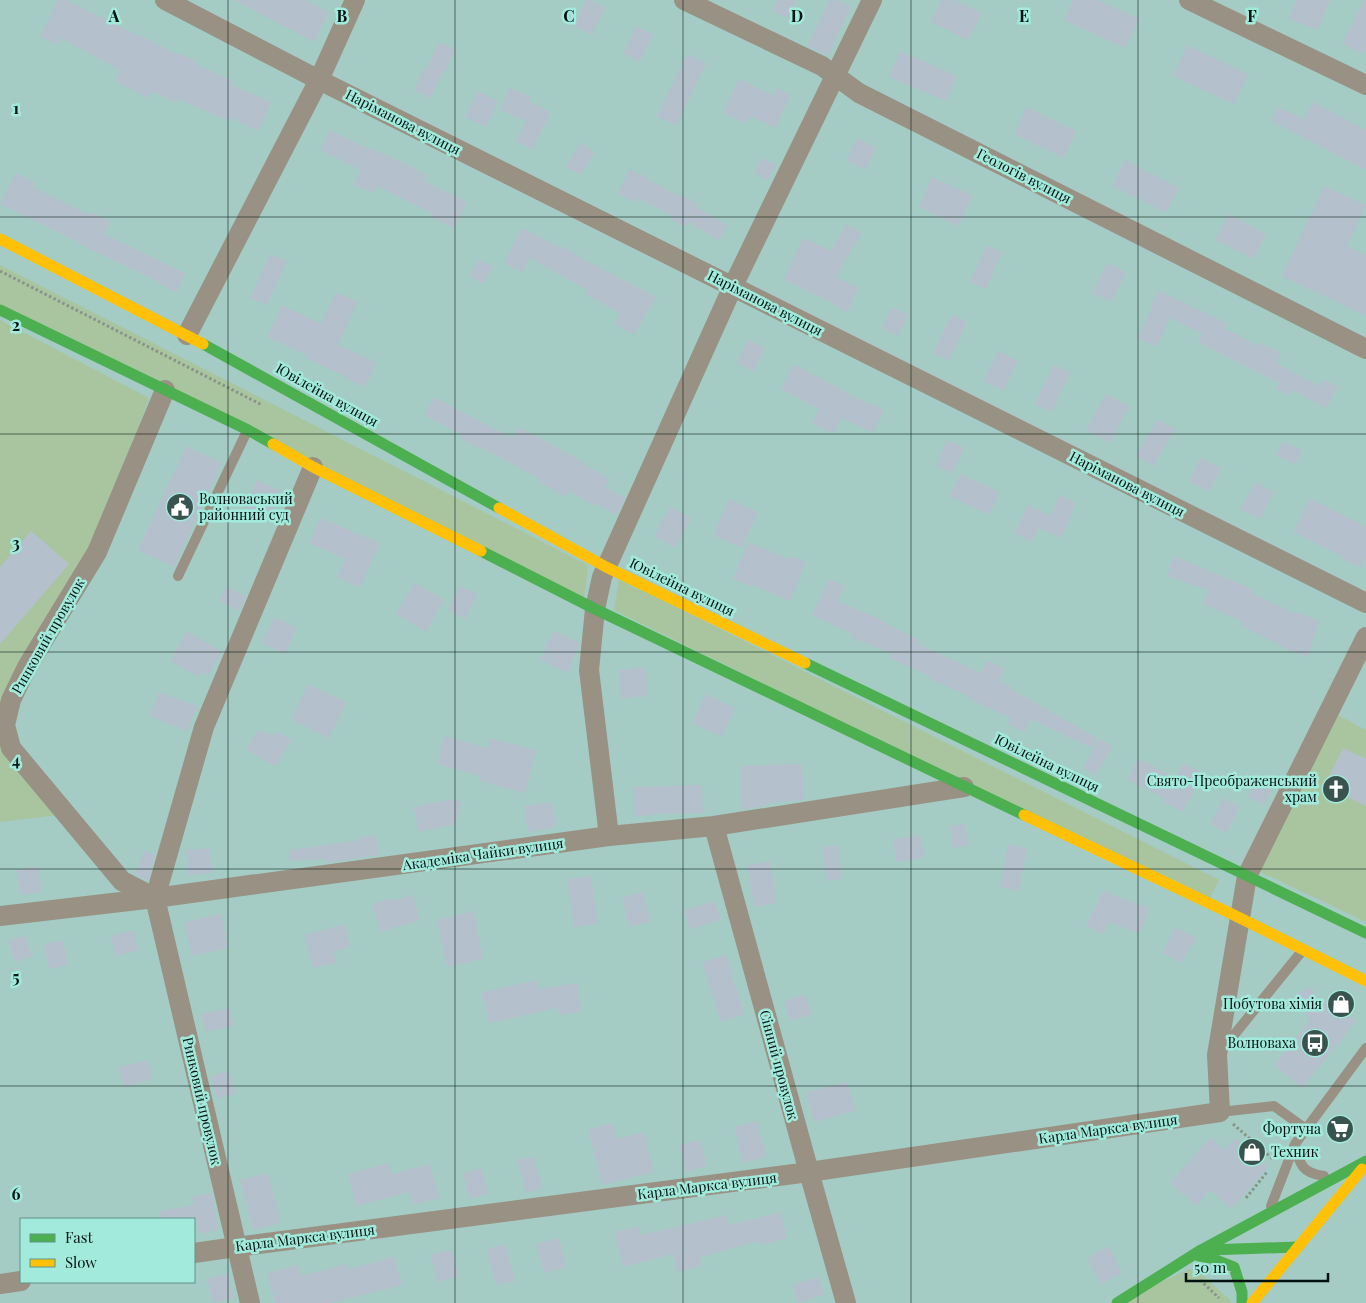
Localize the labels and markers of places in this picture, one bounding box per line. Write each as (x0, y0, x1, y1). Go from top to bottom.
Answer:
place label: Волноваський районний суд (199, 489, 293, 524)
public building icon: Волноваський районний суд (165, 492, 195, 522)
place label: Свято-Преображенський храм (1147, 771, 1317, 806)
church icon: Свято-Преображенський храм (1321, 774, 1351, 804)
shop icon: Побутова хімія (1326, 989, 1356, 1019)
place label: Побутова хімія (1223, 994, 1322, 1013)
bus stop icon: Волноваха (1300, 1028, 1330, 1058)
place label: Волноваха (1228, 1033, 1296, 1052)
supermarket icon: Фортуна (1325, 1114, 1355, 1144)
place label: Фортуна (1263, 1119, 1321, 1138)
shop icon: Техник (1237, 1137, 1267, 1167)
place label: Техник (1271, 1142, 1319, 1161)

